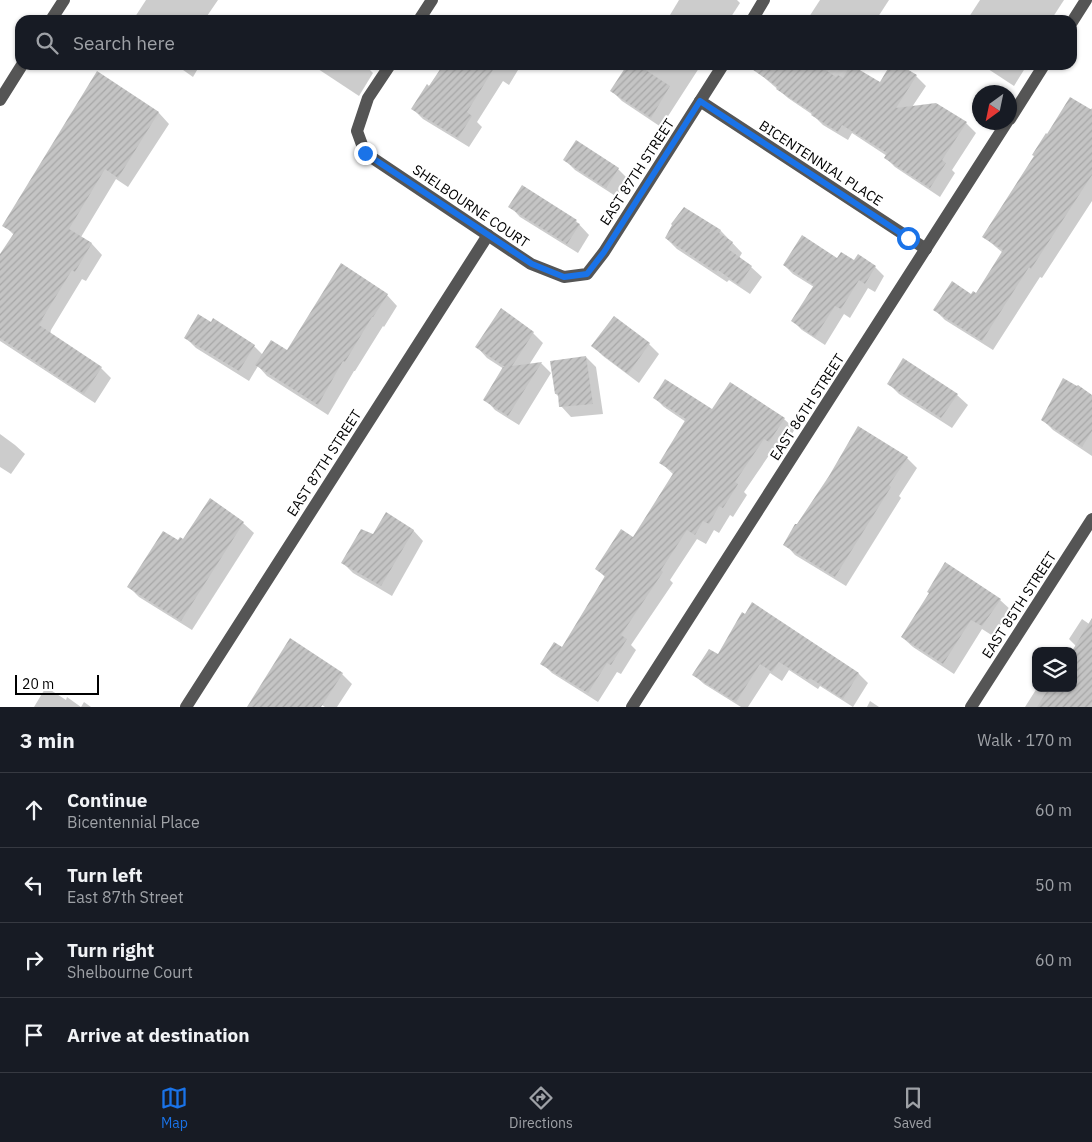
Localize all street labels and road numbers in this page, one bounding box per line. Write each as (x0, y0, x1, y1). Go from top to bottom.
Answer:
street label: EAST 87TH STREET (596, 115, 678, 229)
street label: BICENTENNIAL PLACE (756, 116, 886, 210)
street label: SHELBOURNE COURT (409, 160, 533, 252)
street label: EAST 86TH STREET (766, 350, 848, 464)
street label: EAST 87TH STREET (283, 406, 365, 520)
street label: EAST 85TH STREET (978, 548, 1060, 662)

